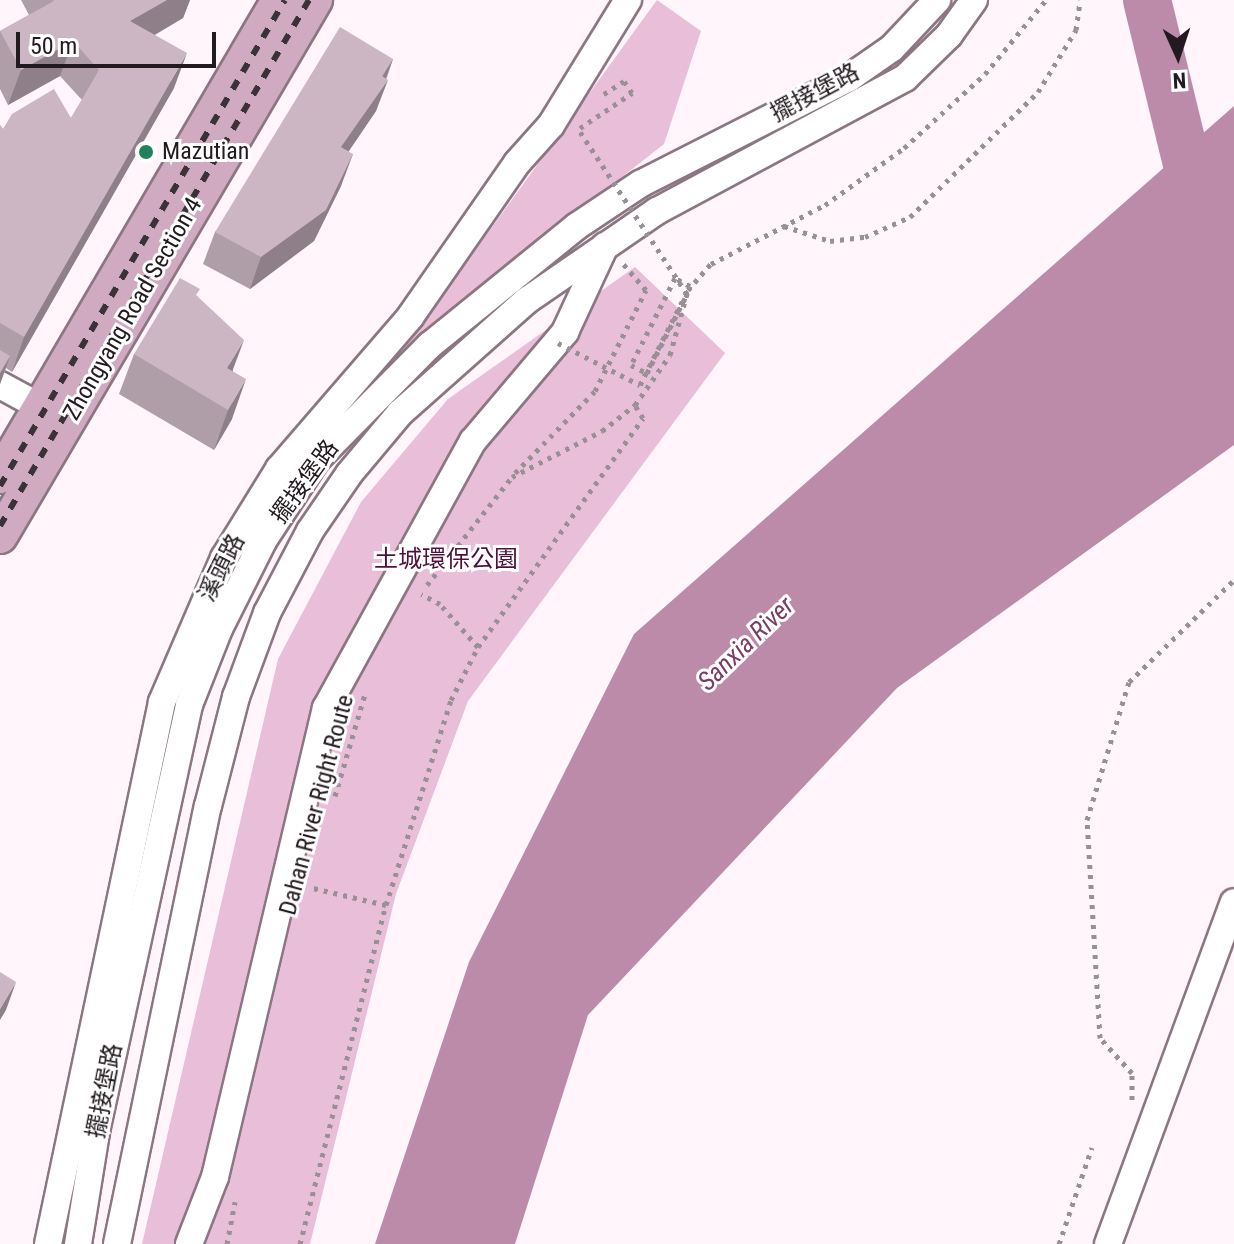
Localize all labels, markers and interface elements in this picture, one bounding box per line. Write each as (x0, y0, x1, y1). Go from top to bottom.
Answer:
scale bar (20, 16, 220, 66)
north arrow (1138, 16, 1218, 96)
text: 50 m (30, 32, 77, 60)
street label: 擺接堡路 (766, 58, 864, 128)
text: N (1172, 68, 1187, 93)
place label: Mazutian (162, 138, 249, 166)
marker: Mazutian (137, 143, 155, 161)
street label: Zhongyang Road Section 4 (58, 193, 208, 425)
street label: 擺接堡路 (265, 435, 345, 529)
street label: 溪頭路 (193, 529, 251, 607)
park label: 土城環保公園 (374, 546, 518, 574)
water label: Sanxia River (691, 591, 801, 697)
street label: Dahan River Right Route (274, 692, 360, 918)
street label: 擺接堡路 (82, 1041, 128, 1141)

